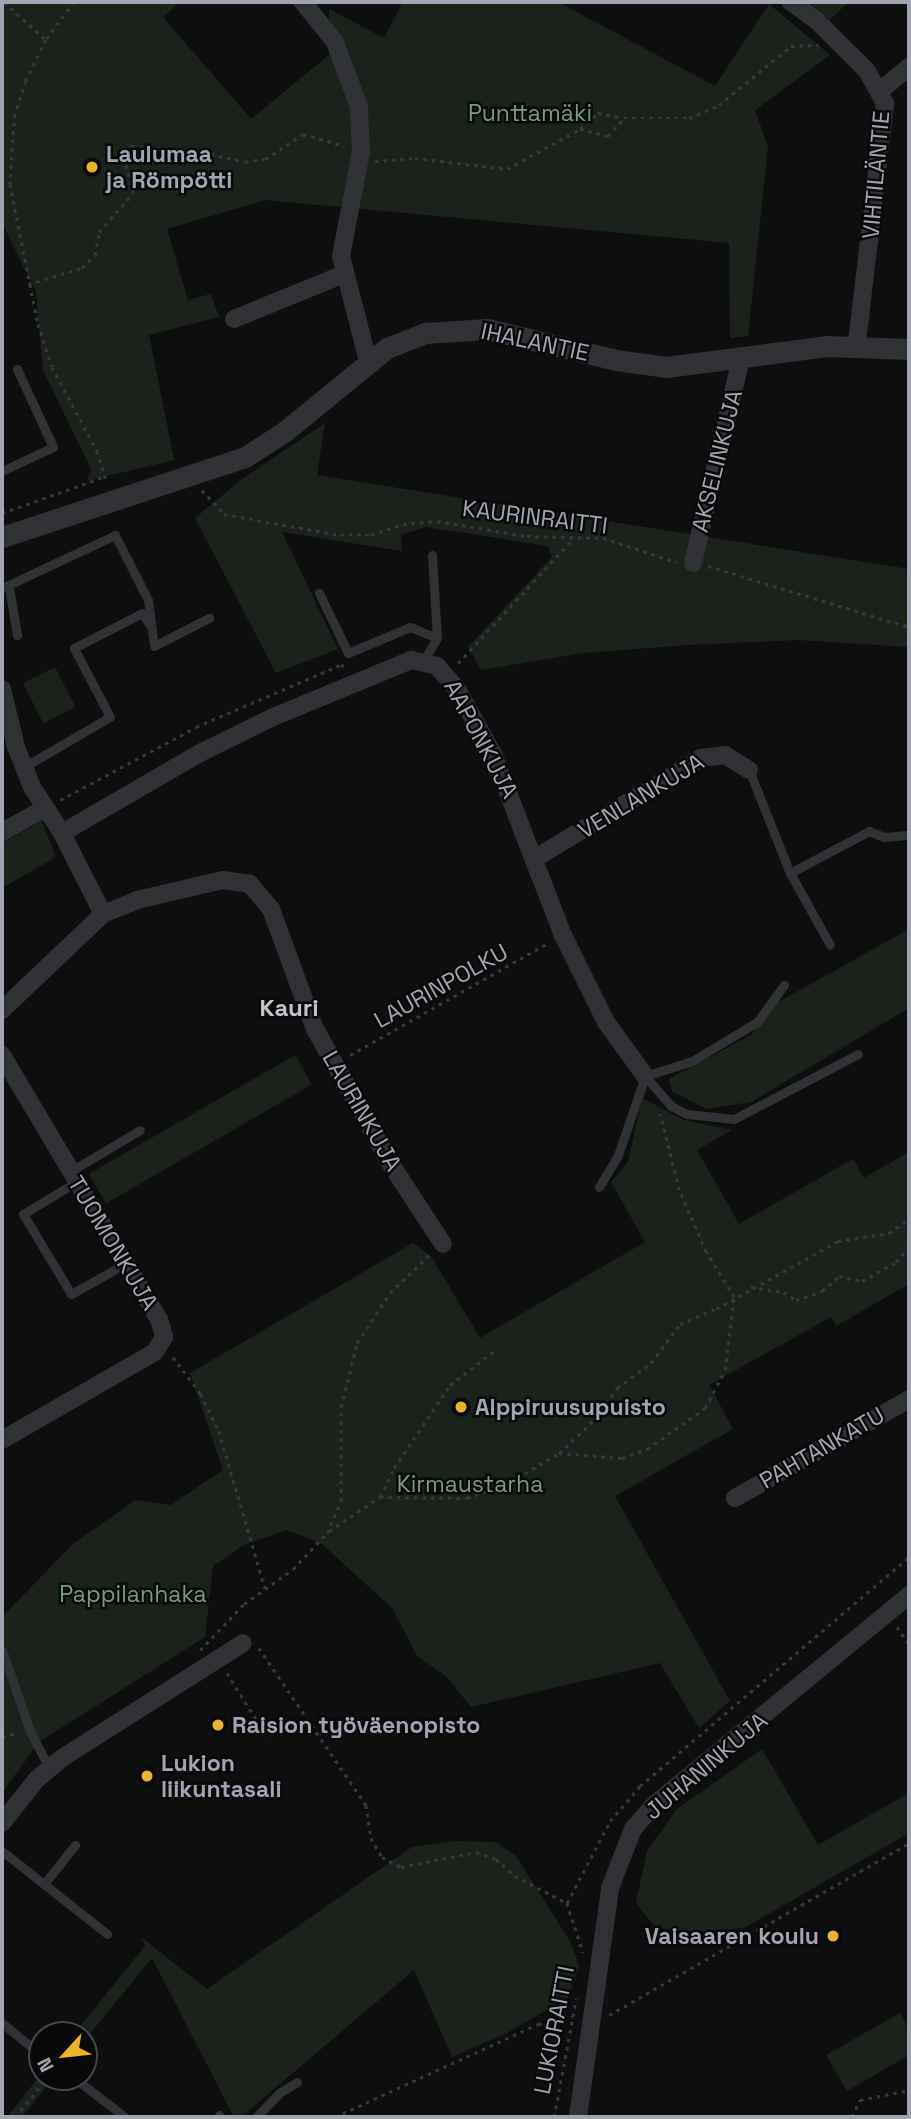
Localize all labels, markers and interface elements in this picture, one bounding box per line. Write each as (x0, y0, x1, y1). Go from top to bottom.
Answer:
park label: Punttamäki (468, 99, 592, 127)
street label: VIHTILÄNTIE (857, 110, 895, 240)
place label: Laulumaa ja Römpötti (106, 140, 232, 194)
marker: Laulumaa ja Römpötti (84, 159, 100, 175)
street label: IHALANTIE (479, 317, 591, 367)
street label: AKSELINKUJA (686, 387, 748, 535)
street label: KAURINRAITTI (461, 494, 609, 540)
street label: AAPONKUJA (438, 675, 524, 803)
street label: VENLANKUJA (573, 748, 709, 844)
street label: LAURINPOLKU (369, 938, 513, 1034)
district label: Kauri (259, 994, 319, 1022)
street label: LAURINKUJA (316, 1046, 408, 1176)
street label: TUOMONKUJA (62, 1171, 164, 1315)
place label: Alppiruusupuisto (475, 1393, 666, 1421)
marker: Alppiruusupuisto (453, 1399, 469, 1415)
street label: PAHTANKATU (755, 1401, 889, 1495)
park label: Kirmaustarha (397, 1470, 543, 1498)
park label: Pappilanhaka (59, 1580, 207, 1608)
street label: JUHANINKUJA (639, 1707, 773, 1825)
place label: Raision työväenopisto (232, 1711, 480, 1739)
marker: Raision työväenopisto (210, 1717, 226, 1733)
place label: Lukion liikuntasali (161, 1749, 282, 1803)
marker: Lukion liikuntasali (139, 1768, 155, 1784)
place label: Vaisaaren koulu (645, 1922, 819, 1950)
marker: Vaisaaren koulu (825, 1928, 841, 1944)
street label: LUKIORAITTI (528, 1964, 580, 2096)
north arrow (28, 2021, 98, 2091)
text: N (32, 2054, 60, 2076)

